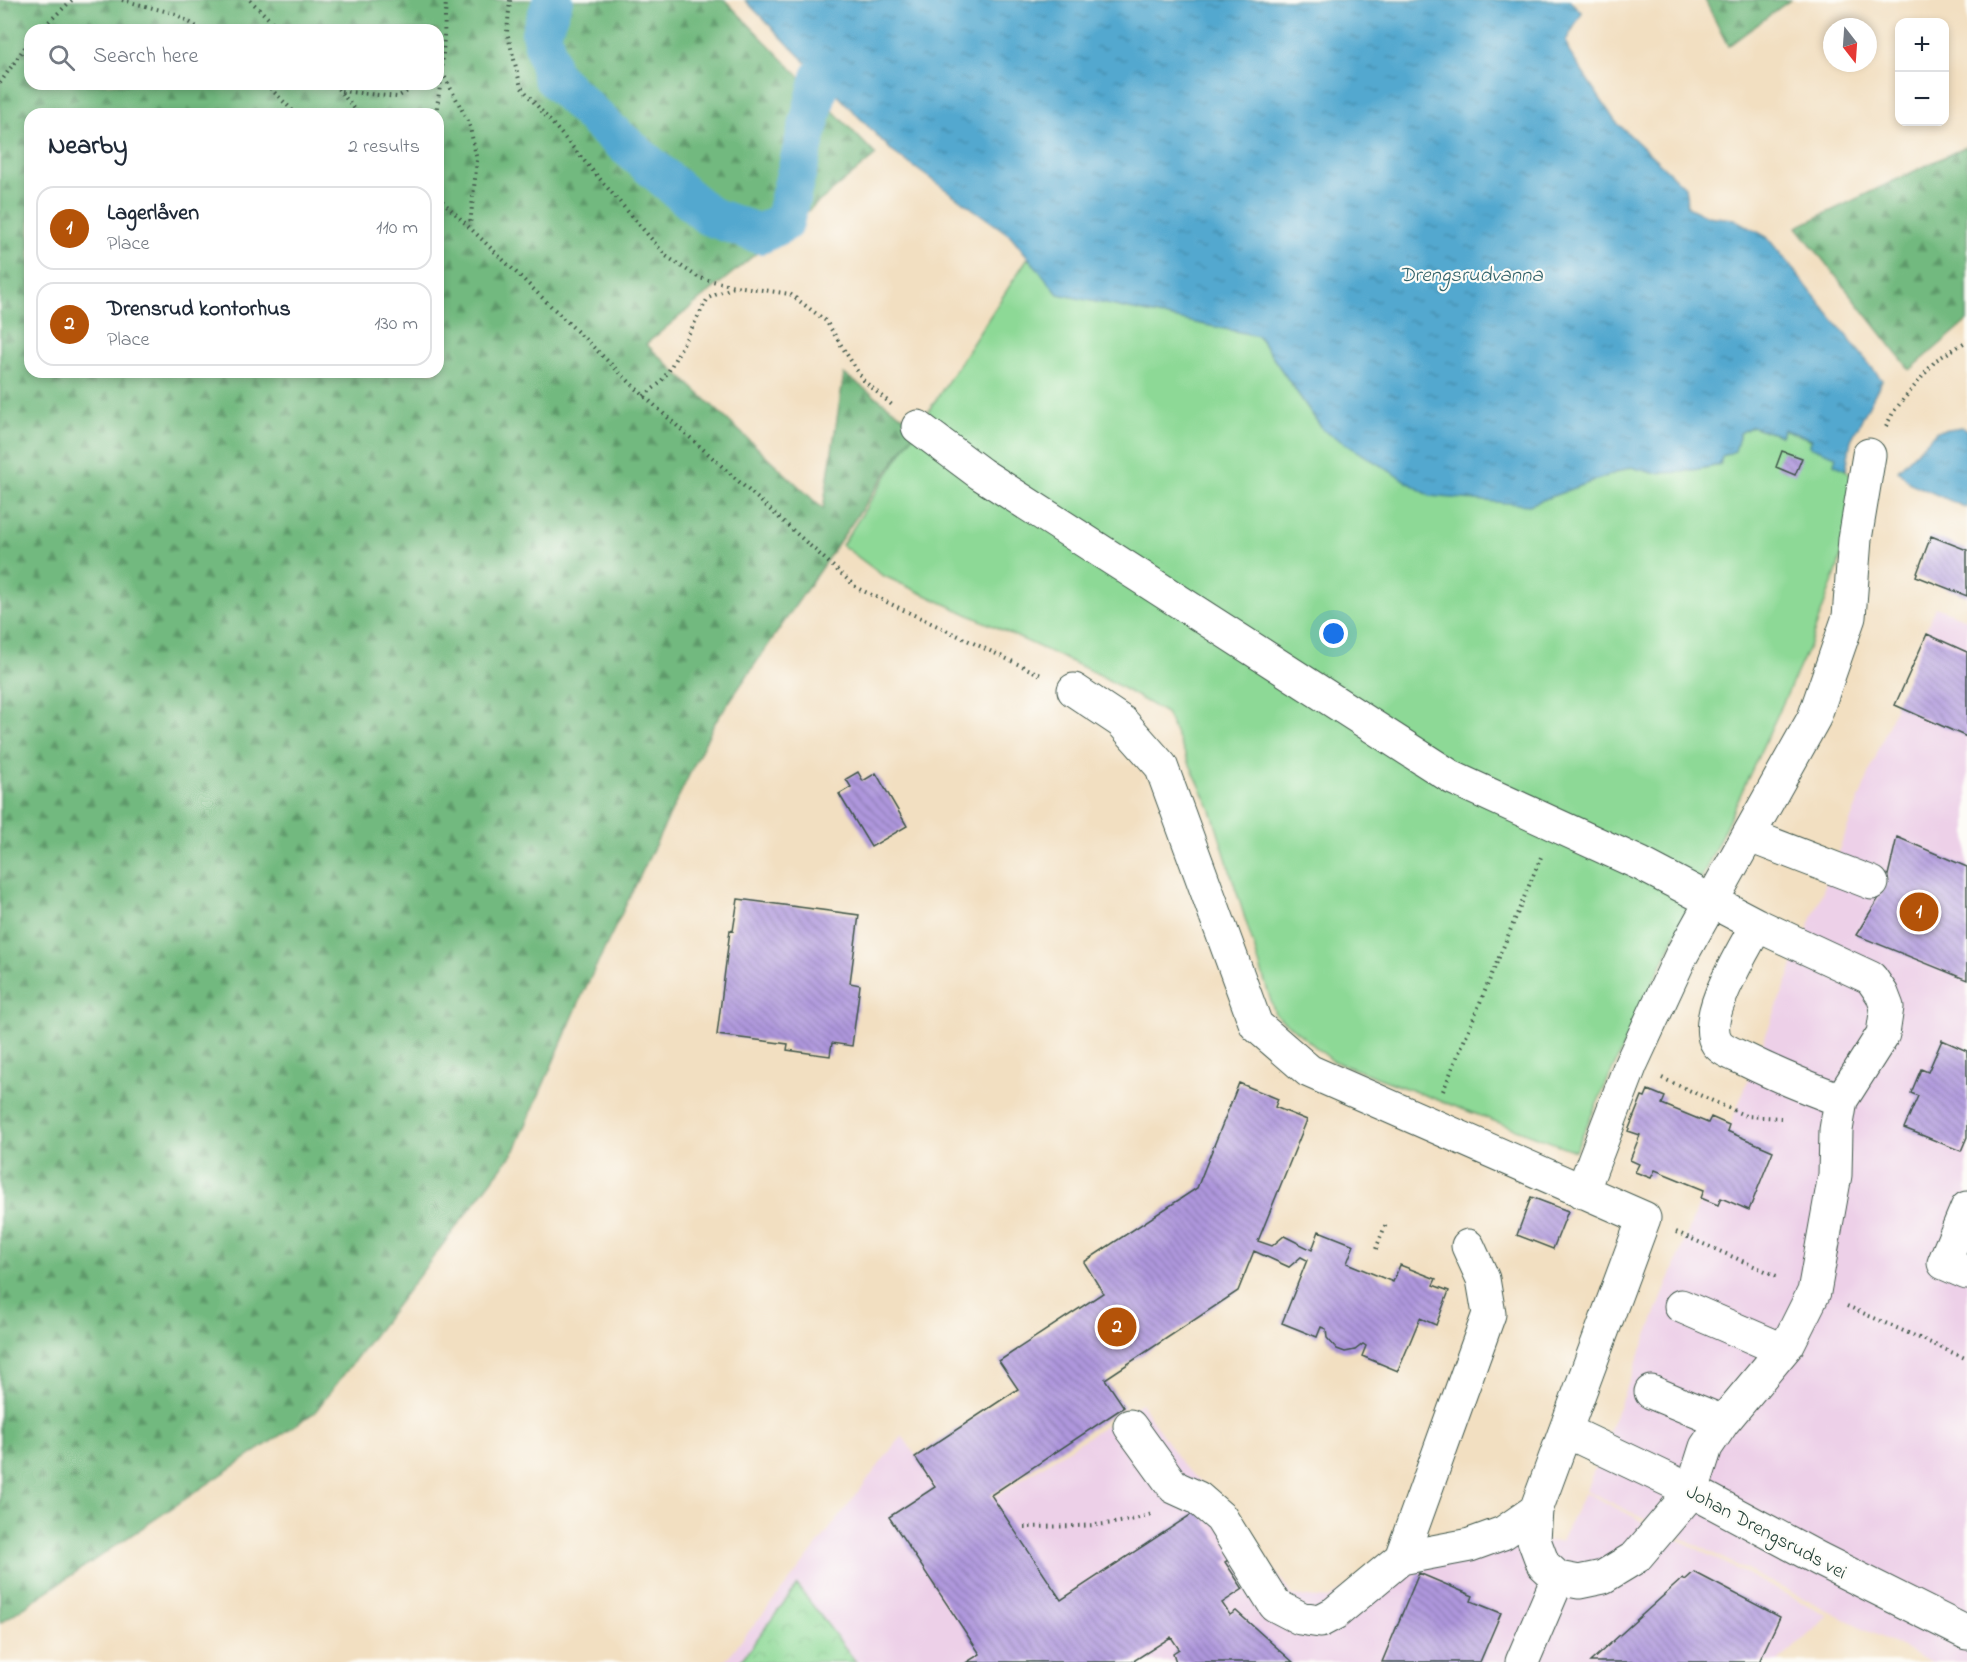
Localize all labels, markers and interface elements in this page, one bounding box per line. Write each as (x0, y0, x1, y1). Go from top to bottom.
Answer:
north arrow (1823, 18, 1877, 72)
map controls (1895, 18, 1949, 126)
button: + (1895, 18, 1949, 72)
search box (24, 24, 444, 90)
icon: search (45, 41, 78, 74)
text: Search here (93, 41, 198, 73)
button: − (1895, 72, 1949, 126)
text: Nearby (48, 128, 127, 166)
text: 2 results (348, 133, 420, 162)
text: Lagerlåven (107, 198, 199, 230)
text: 1 (66, 214, 73, 243)
text: 110 m (376, 214, 418, 243)
text: Place (107, 230, 149, 259)
water label: Drengsrudvanna (1399, 261, 1543, 292)
text: Drensrud kontorhus (107, 294, 291, 326)
text: 2 (65, 310, 74, 339)
text: 130 m (374, 310, 418, 339)
text: Place (107, 326, 149, 355)
your location (1319, 619, 1348, 648)
pin: 1 (1900, 890, 1938, 934)
pin: 2 (1098, 1304, 1136, 1350)
street label: Johan Drengsruds vei (1680, 1479, 1851, 1589)

